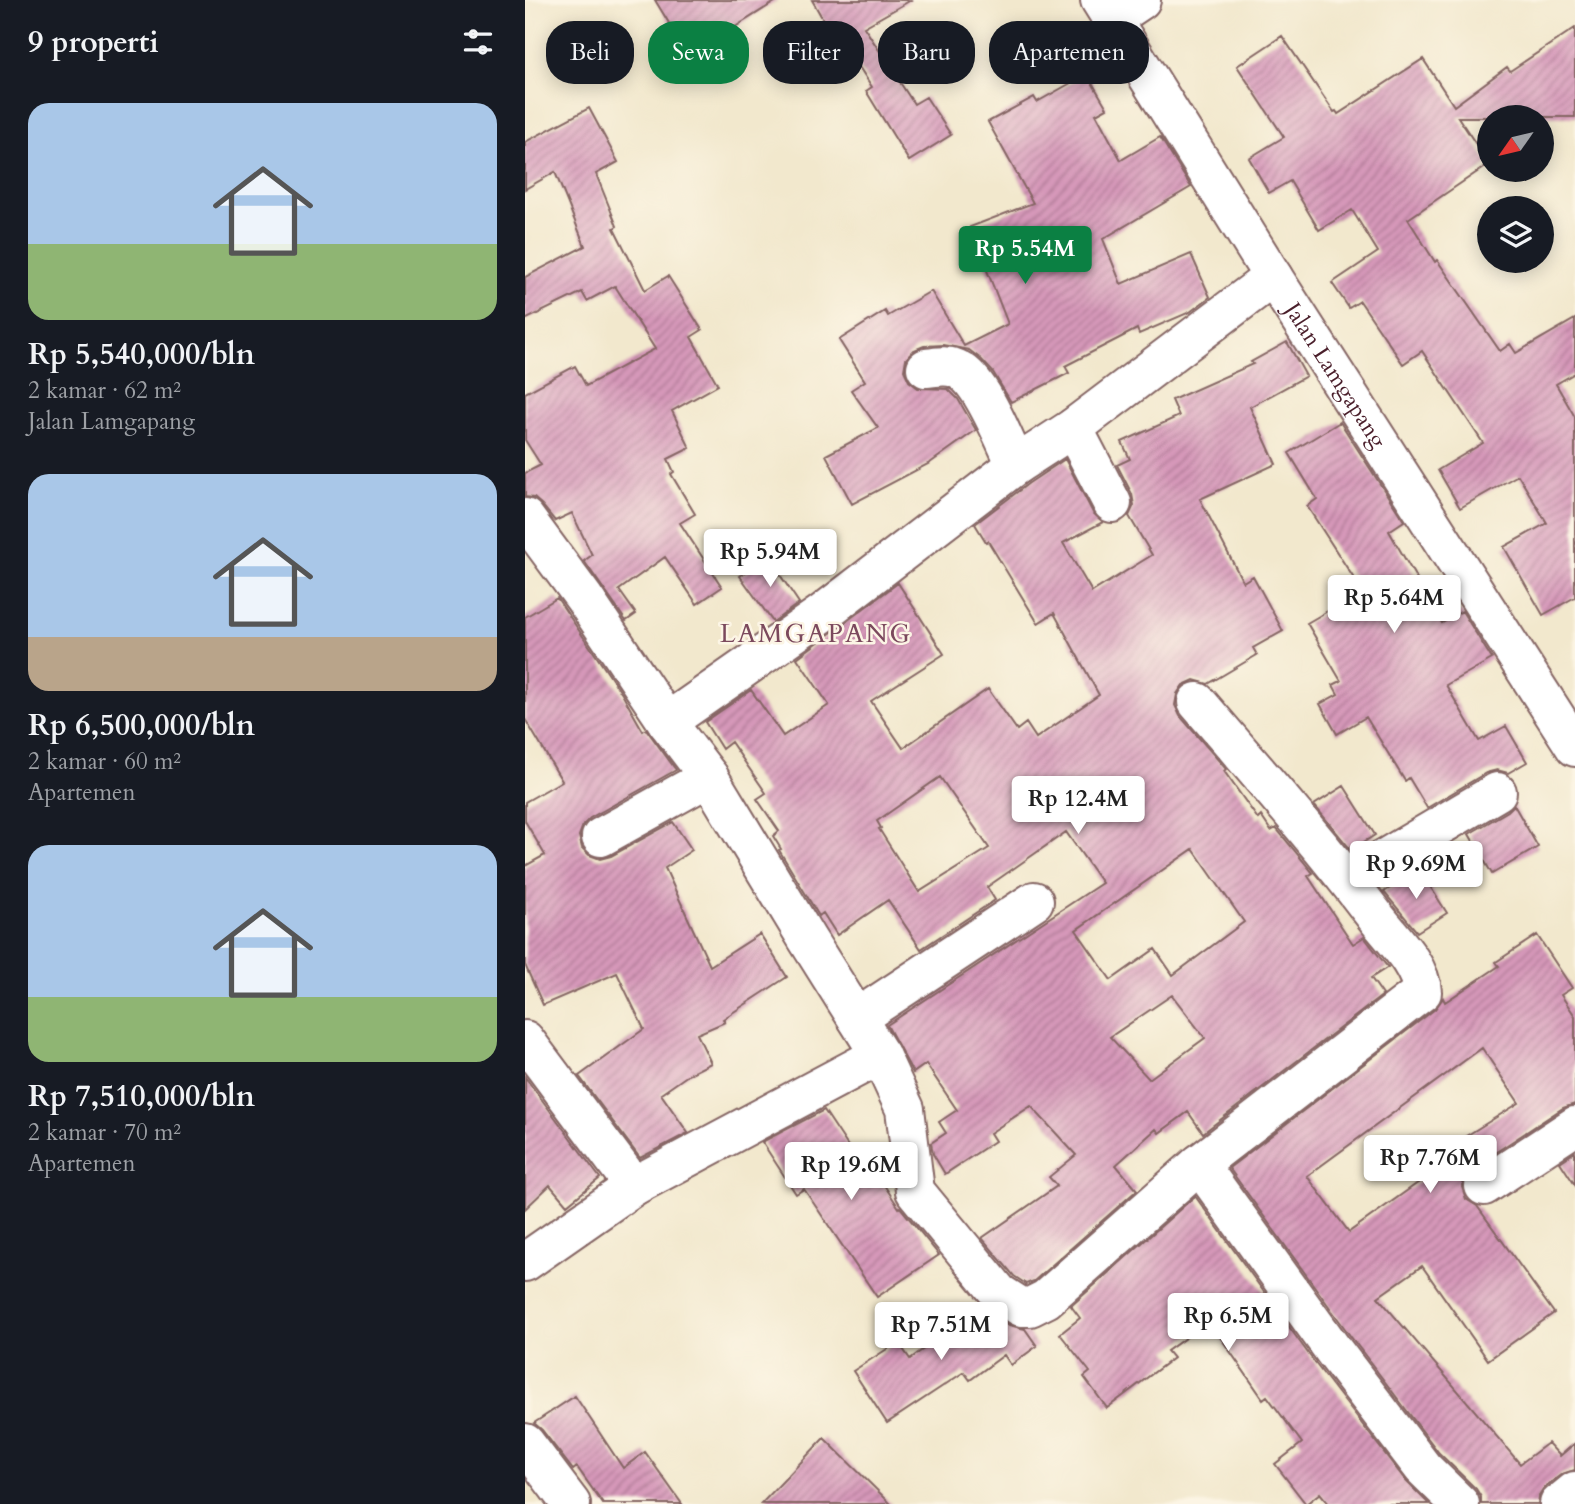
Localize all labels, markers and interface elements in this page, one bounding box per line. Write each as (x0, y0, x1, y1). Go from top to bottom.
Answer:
chip: Beli (546, 21, 634, 84)
chip: Sewa (648, 21, 749, 84)
chip: Filter (763, 21, 864, 84)
chip: Baru (878, 21, 975, 84)
chip: Apartemen (989, 21, 1149, 84)
text: 9 properti (28, 22, 159, 63)
icon: filters (459, 23, 497, 61)
north arrow (1477, 105, 1554, 182)
map controls (1477, 105, 1554, 273)
icon: home (200, 148, 326, 274)
button: layers (1477, 196, 1554, 273)
pin: Rp 5.54M (953, 226, 1097, 286)
text: Rp 5.54M (975, 233, 1075, 264)
street label: Jalan Lamgapang (1276, 294, 1394, 454)
text: Rp 5,540,000/bln (28, 334, 255, 375)
text: 2 kamar · 62 m² (28, 375, 181, 406)
text: Jalan Lamgapang (28, 406, 195, 437)
icon: home (200, 519, 326, 645)
pin: Rp 5.94M (698, 530, 842, 589)
text: Rp 5.94M (720, 536, 820, 567)
pin: Rp 5.64M (1322, 576, 1466, 635)
text: Rp 5.64M (1344, 582, 1444, 613)
district label: LAMGAPANG (720, 616, 912, 651)
text: Rp 6,500,000/bln (28, 705, 255, 746)
text: 2 kamar · 60 m² (28, 746, 181, 777)
pin: Rp 12.4M (1006, 776, 1150, 836)
text: Apartemen (28, 777, 136, 808)
text: Rp 12.4M (1028, 783, 1128, 814)
pin: Rp 9.69M (1344, 842, 1488, 901)
text: Rp 9.69M (1366, 848, 1466, 879)
icon: home (200, 890, 326, 1016)
text: Rp 7,510,000/bln (28, 1076, 255, 1117)
text: 2 kamar · 70 m² (28, 1117, 181, 1148)
pin: Rp 7.76M (1358, 1136, 1502, 1195)
pin: Rp 19.6M (779, 1142, 923, 1202)
text: Rp 7.76M (1380, 1142, 1480, 1173)
text: Apartemen (28, 1148, 136, 1179)
text: Rp 19.6M (801, 1149, 901, 1180)
pin: Rp 6.5M (1163, 1294, 1293, 1353)
text: Rp 6.5M (1184, 1300, 1272, 1331)
pin: Rp 7.51M (869, 1302, 1013, 1362)
text: Rp 7.51M (891, 1309, 991, 1340)

